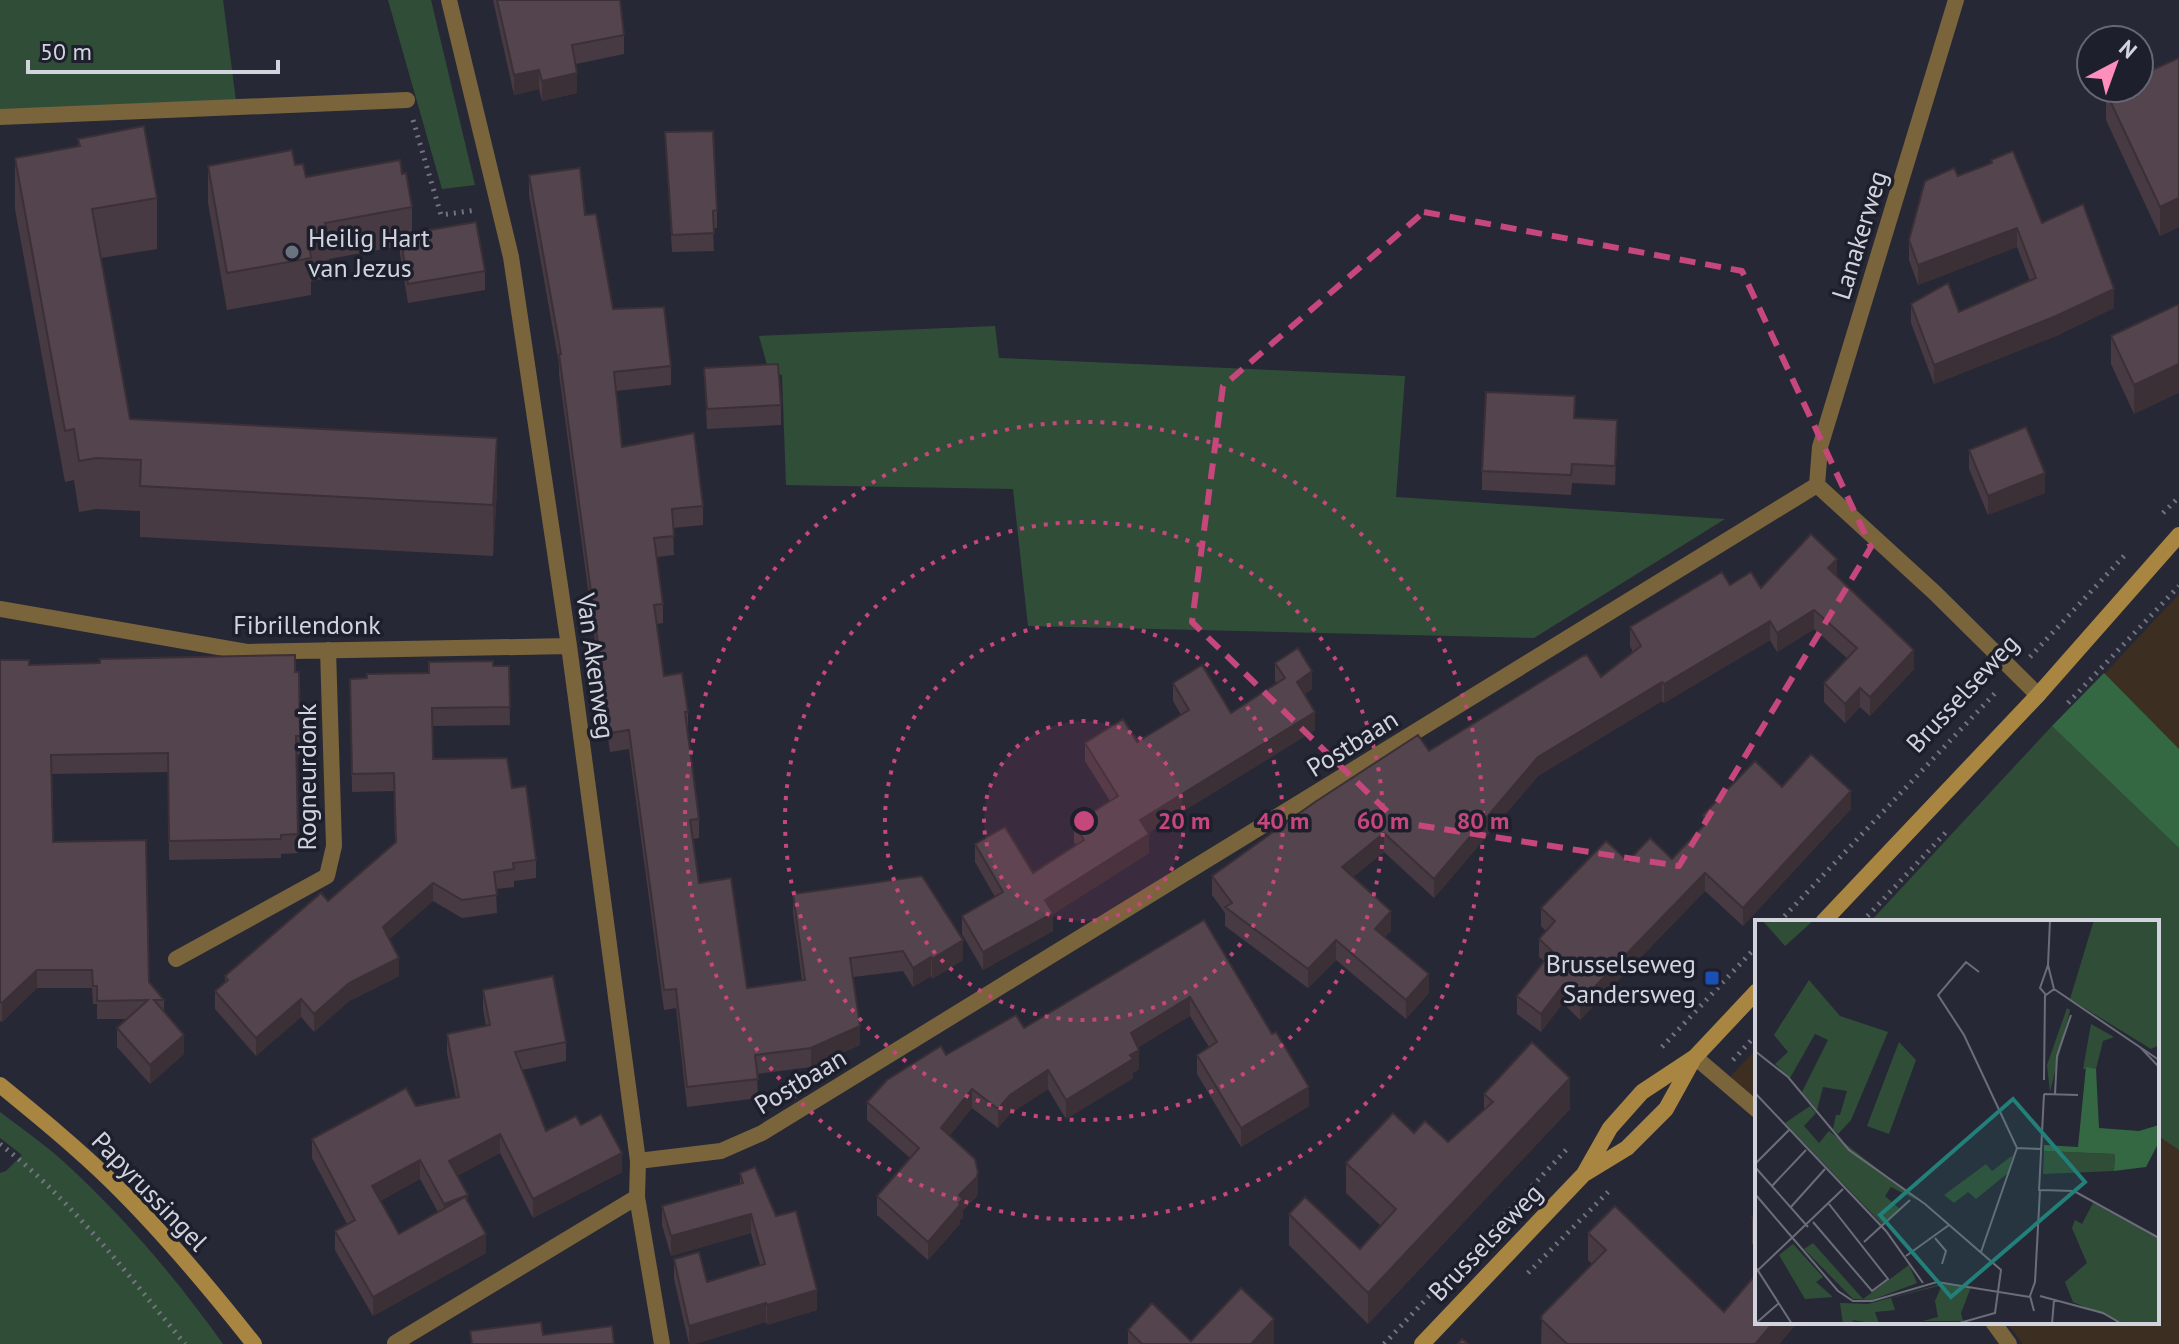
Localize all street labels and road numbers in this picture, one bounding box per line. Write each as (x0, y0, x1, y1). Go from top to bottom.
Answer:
street label: Lanakerweg (1824, 167, 1894, 303)
street label: Van Akenweg (569, 590, 623, 741)
street label: Fibrillendonk (233, 608, 381, 641)
street label: Brusselseweg (1899, 627, 2025, 759)
street label: Postbaan (1300, 702, 1404, 784)
street label: Rogneurdonk (290, 703, 323, 851)
street label: Postbaan (748, 1041, 852, 1121)
street label: Papyrussingel (85, 1124, 215, 1258)
street label: Brusselseweg (1421, 1176, 1549, 1308)

